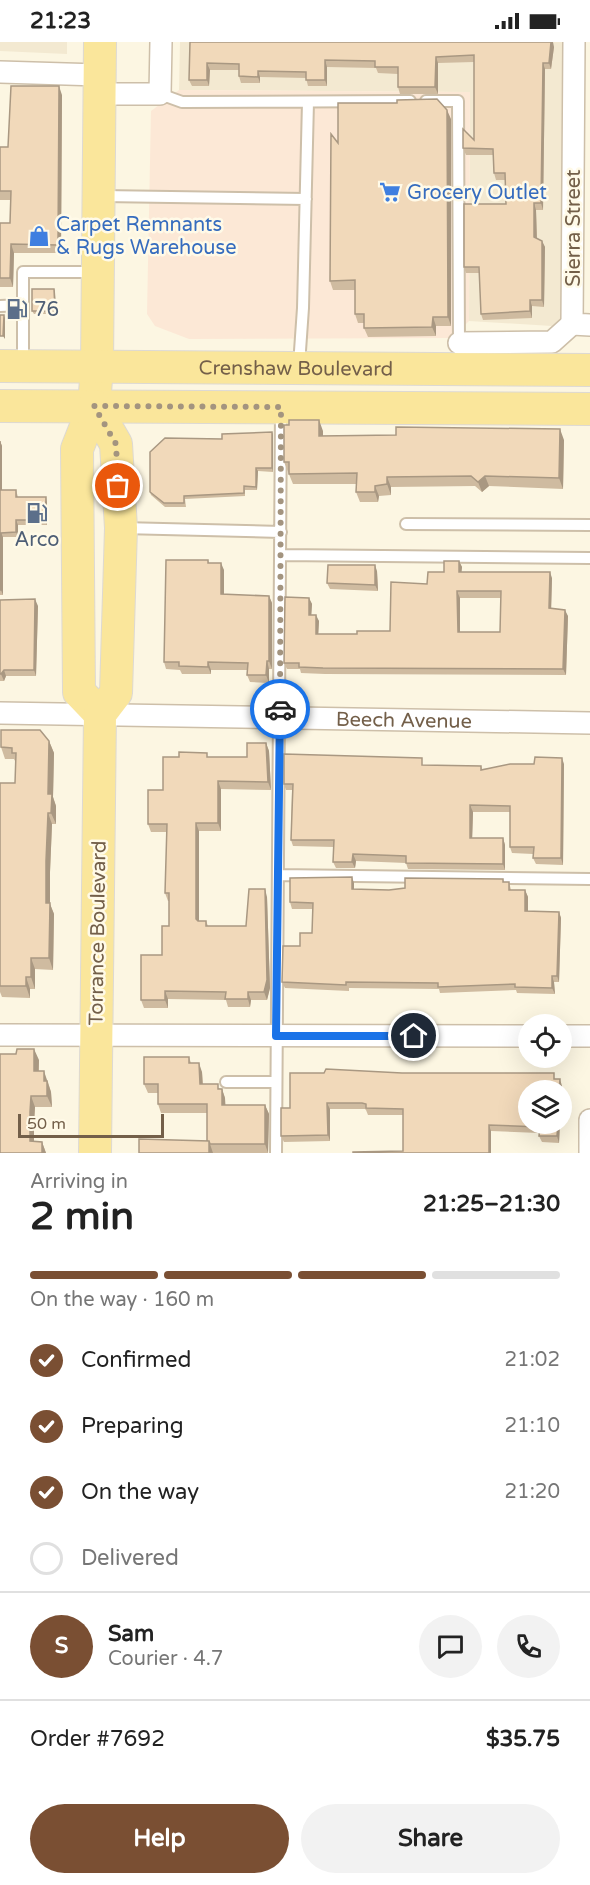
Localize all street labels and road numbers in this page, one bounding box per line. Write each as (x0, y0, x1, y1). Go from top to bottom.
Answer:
street label: Sierra Street (562, 169, 586, 287)
street label: Crenshaw Boulevard (199, 356, 393, 382)
street label: Beech Avenue (336, 708, 472, 734)
street label: Torrance Boulevard (84, 840, 112, 1026)

